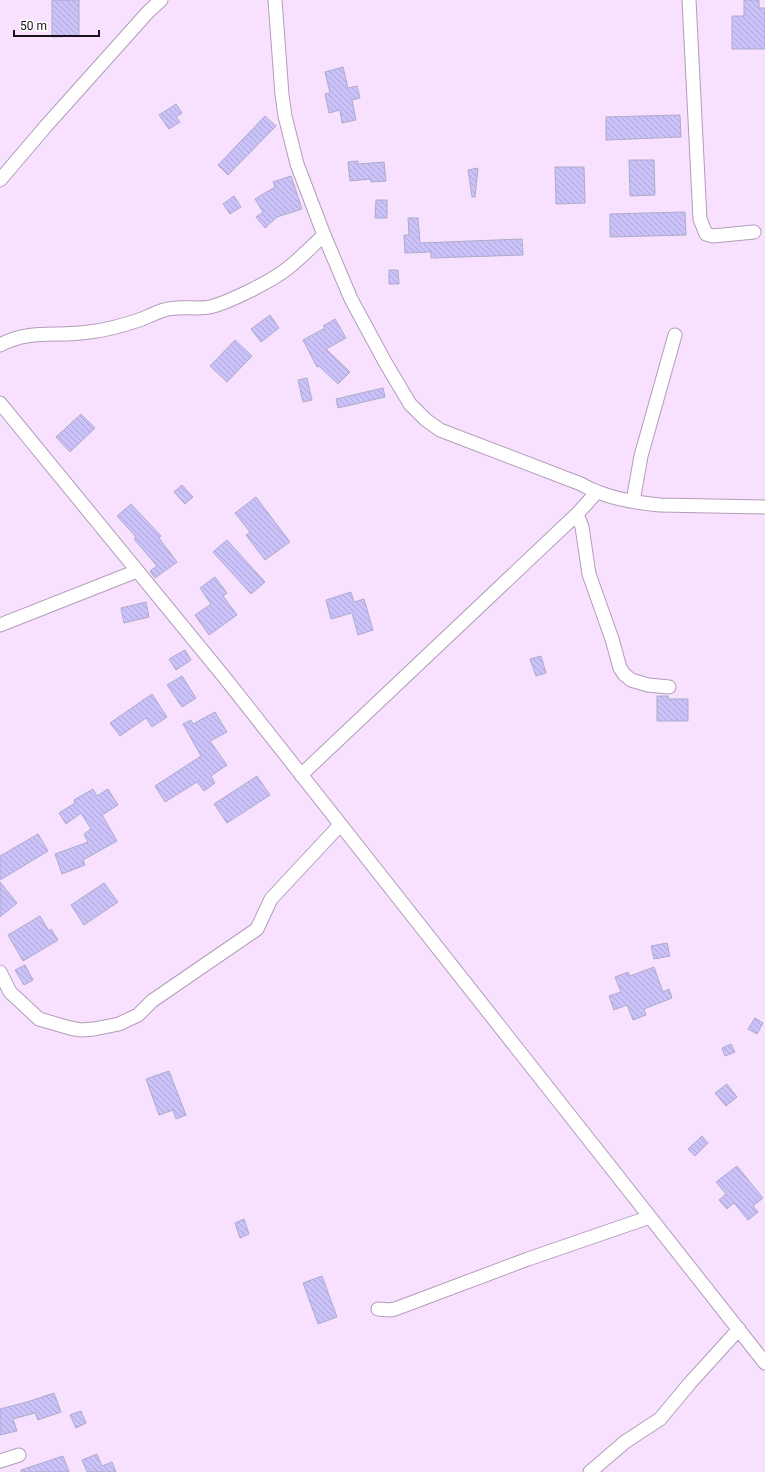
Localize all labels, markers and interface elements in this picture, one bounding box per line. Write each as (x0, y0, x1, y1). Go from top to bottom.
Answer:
scale bar (14, 12, 99, 38)
text: 50 m (20, 19, 47, 33)

